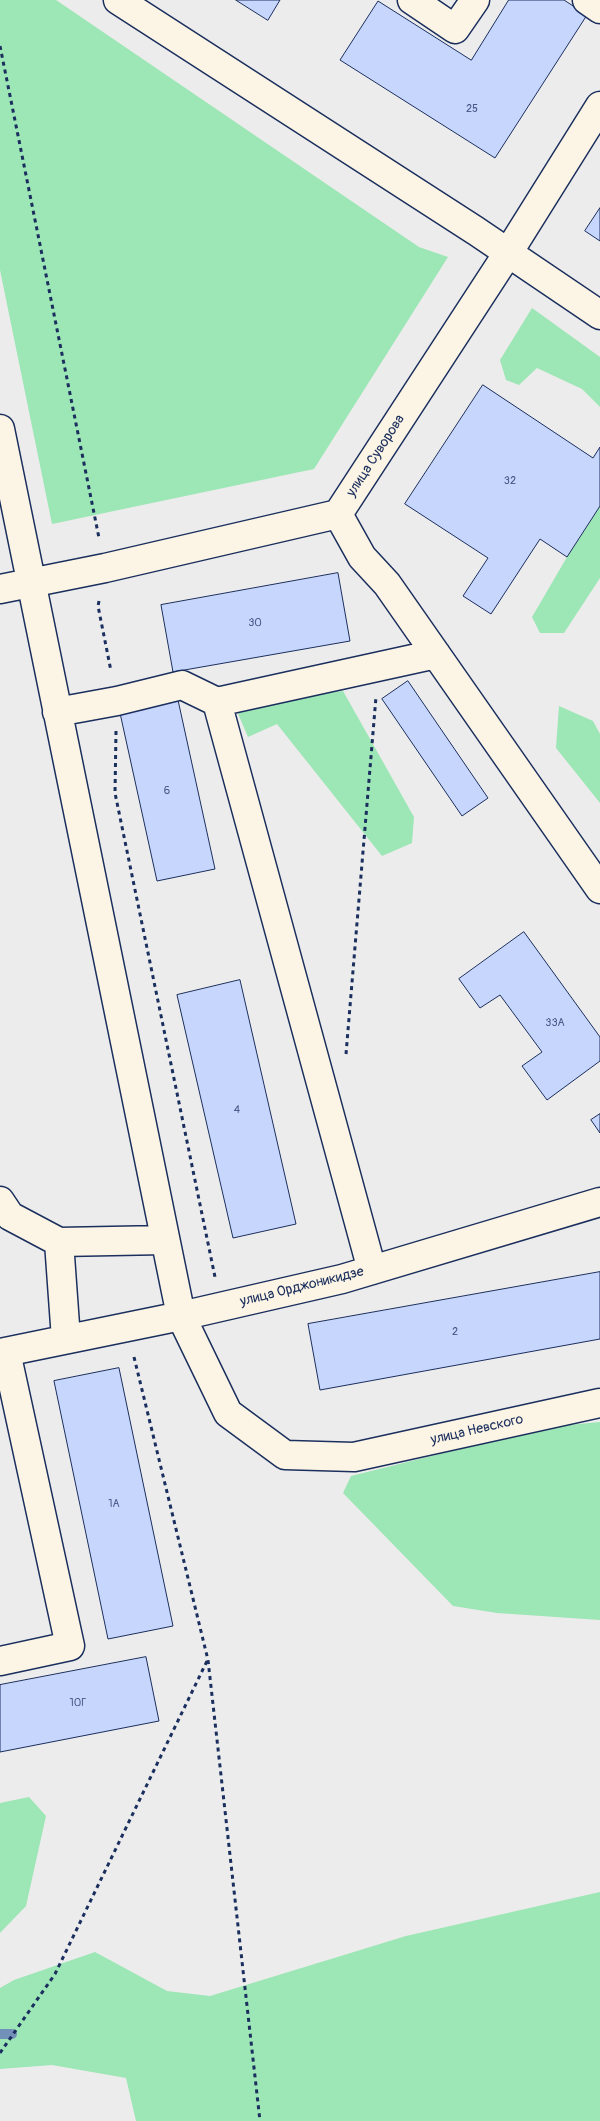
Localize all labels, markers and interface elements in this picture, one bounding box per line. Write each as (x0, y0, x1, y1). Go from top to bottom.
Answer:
house number: 25 (466, 102, 478, 116)
street label: улица Суворова (343, 412, 409, 500)
house number: 32 (504, 474, 516, 488)
house number: 30 (248, 616, 262, 630)
house number: 6 (164, 784, 170, 798)
house number: 33А (545, 1016, 565, 1030)
house number: 4 (234, 1103, 240, 1117)
street label: улица Орджоникидзе (238, 1263, 366, 1311)
house number: 2 (452, 1325, 458, 1339)
street label: улица Невского (429, 1411, 525, 1449)
house number: 1А (108, 1497, 120, 1511)
house number: 10Г (69, 1696, 87, 1710)

